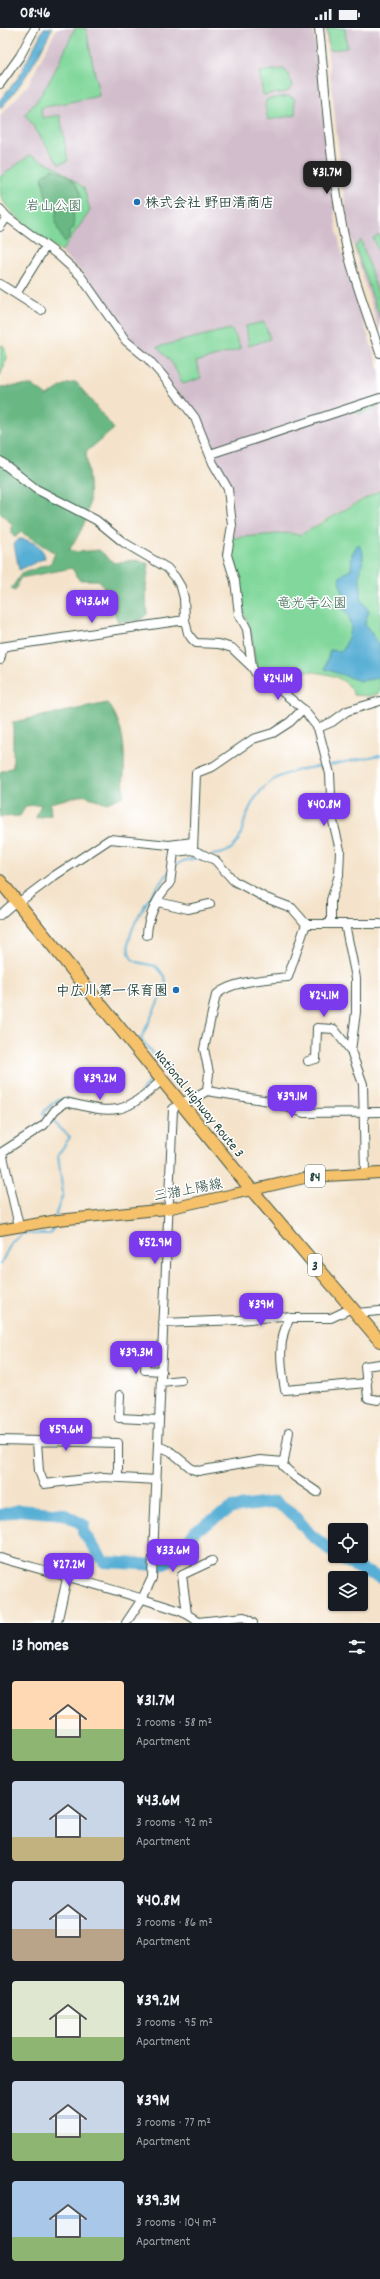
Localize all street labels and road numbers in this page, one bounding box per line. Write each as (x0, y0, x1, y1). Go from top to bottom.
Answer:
street label: National Highway Route 3 (149, 1046, 248, 1162)
road number: 84 (305, 1165, 325, 1187)
street label: 三潴上陽線 (152, 1174, 225, 1207)
road number: 3 (308, 1254, 322, 1276)

